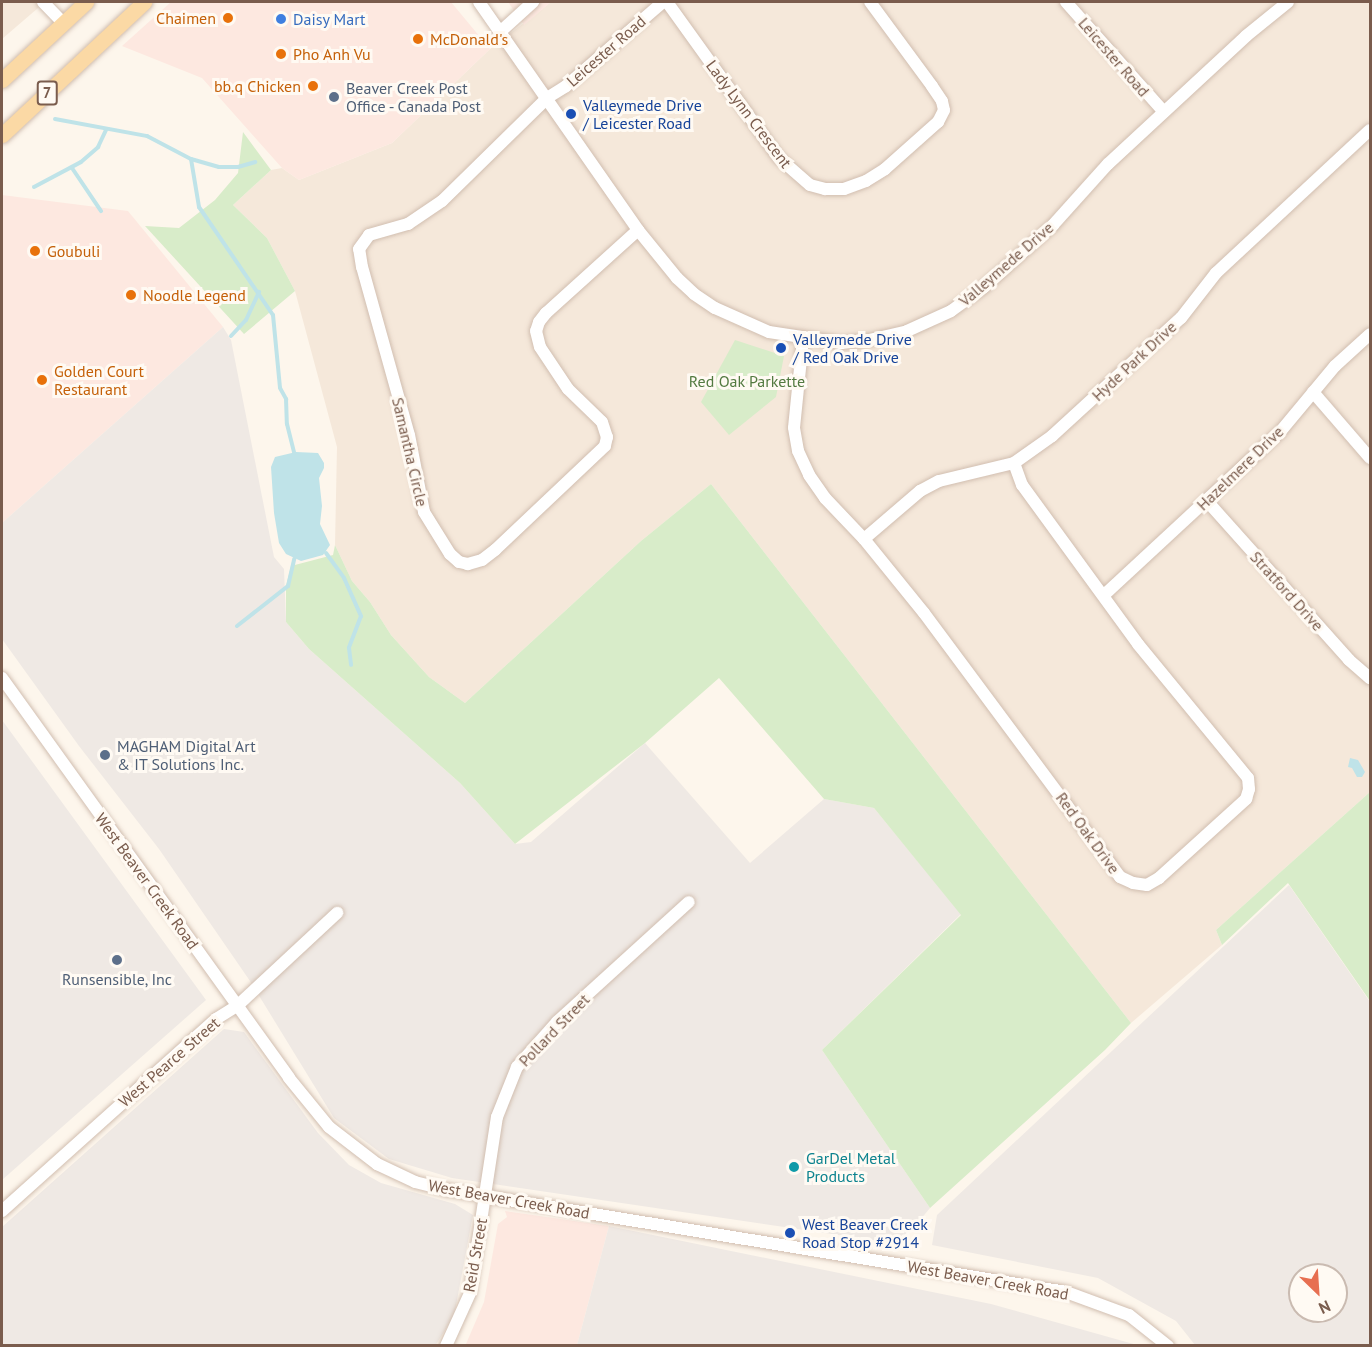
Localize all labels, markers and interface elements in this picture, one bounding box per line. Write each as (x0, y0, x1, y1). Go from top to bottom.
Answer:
place label: Chaimen (156, 8, 216, 28)
place label: Daisy Mart (293, 9, 366, 29)
marker: Chaimen (221, 11, 235, 25)
street label: Leicester Road (563, 11, 649, 91)
marker: Daisy Mart (274, 12, 288, 26)
street label: Leicester Road (1074, 14, 1154, 100)
place label: McDonald's (430, 29, 508, 49)
marker: McDonald's (411, 32, 425, 46)
place label: Pho Anh Vu (293, 44, 372, 64)
marker: Pho Anh Vu (274, 47, 288, 61)
street label: Lady Lynn Crescent (702, 56, 796, 172)
place label: bb.q Chicken (214, 76, 301, 96)
place label: Beaver Creek Post Office - Canada Post (346, 78, 483, 116)
marker: bb.q Chicken (306, 79, 320, 93)
road number: 7 (36, 81, 57, 105)
marker: Beaver Creek Post Office - Canada Post (327, 90, 341, 104)
place label: Valleymede Drive / Leicester Road (583, 95, 702, 133)
marker: Valleymede Drive / Leicester Road (564, 107, 578, 121)
street label: Valleymede Drive (955, 218, 1057, 310)
place label: Goubuli (47, 241, 100, 261)
marker: Goubuli (28, 244, 42, 258)
place label: Noodle Legend (143, 285, 246, 305)
marker: Noodle Legend (124, 288, 138, 302)
street label: Hyde Park Drive (1088, 317, 1180, 405)
place label: Valleymede Drive / Red Oak Drive (793, 329, 912, 367)
marker: Valleymede Drive / Red Oak Drive (774, 341, 788, 355)
place label: Golden Court Restaurant (54, 361, 144, 399)
park label: Red Oak Parkette (689, 371, 805, 391)
marker: Golden Court Restaurant (35, 373, 49, 387)
street label: Samantha Circle (388, 396, 432, 508)
street label: Hazelmere Drive (1193, 422, 1287, 514)
street label: Stratford Drive (1246, 547, 1328, 635)
place label: MAGHAM Digital Art & IT Solutions Inc. (117, 736, 256, 774)
marker: MAGHAM Digital Art & IT Solutions Inc. (98, 748, 112, 762)
street label: Red Oak Drive (1052, 788, 1124, 878)
street label: West Beaver Creek Road (91, 809, 203, 953)
marker: Runsensible, Inc (110, 953, 124, 967)
place label: Runsensible, Inc (61, 969, 173, 989)
street label: Pollard Street (515, 990, 593, 1070)
street label: West Pearce Street (115, 1013, 223, 1111)
place label: GarDel Metal Products (806, 1148, 896, 1186)
marker: GarDel Metal Products (787, 1160, 801, 1174)
street label: West Beaver Creek Road (427, 1175, 591, 1223)
place label: West Beaver Creek Road Stop #2914 (802, 1214, 928, 1252)
street label: Reid Street (459, 1216, 491, 1294)
marker: West Beaver Creek Road Stop #2914 (783, 1226, 797, 1240)
street label: West Beaver Creek Road (906, 1256, 1070, 1304)
north arrow (1288, 1263, 1348, 1323)
text: N (1316, 1296, 1334, 1319)

